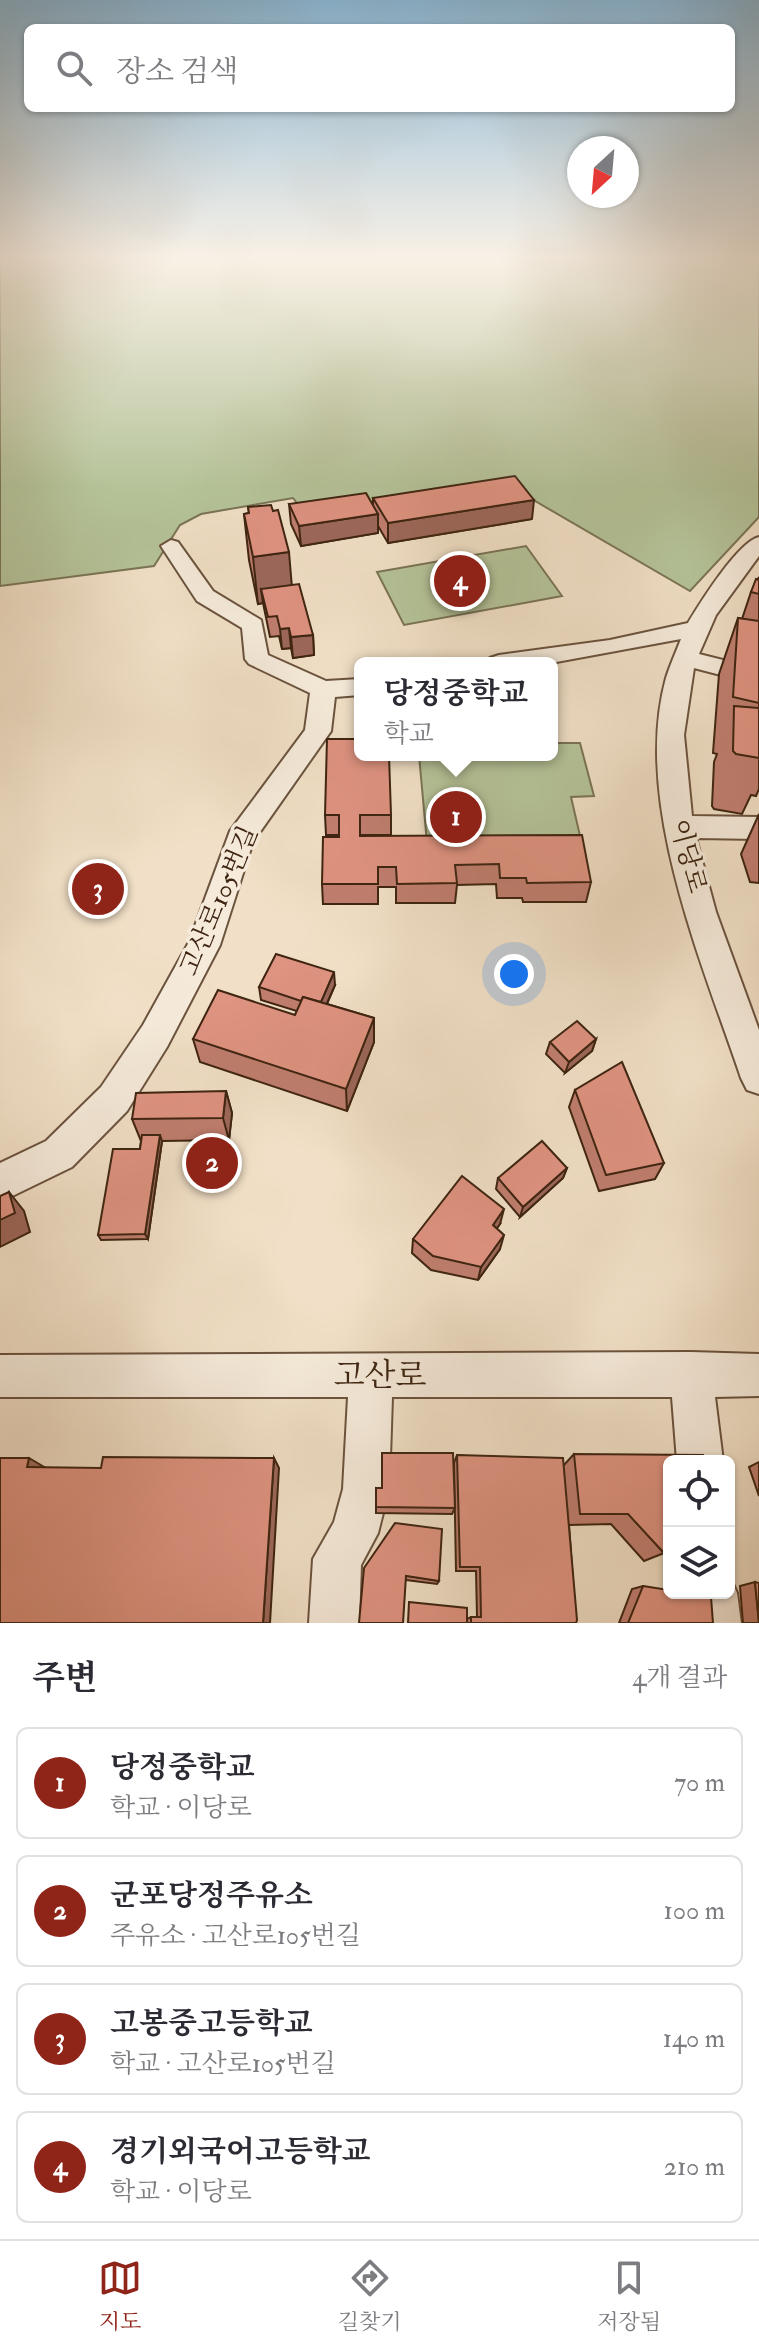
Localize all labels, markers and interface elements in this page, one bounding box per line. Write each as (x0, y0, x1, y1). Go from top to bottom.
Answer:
search box (24, 24, 735, 112)
icon: search (52, 46, 96, 90)
text: 장소 검색 (116, 53, 238, 90)
north arrow (567, 136, 639, 208)
pin: 4 (434, 551, 486, 611)
popup (354, 657, 558, 761)
text: 당정중학교 (384, 675, 528, 712)
text: 학교 (384, 718, 434, 750)
pin: 1 (430, 787, 482, 847)
street label: 이당로 (663, 815, 713, 897)
street label: 고산로105번길 (173, 821, 265, 981)
pin: 3 (72, 859, 124, 919)
your location (494, 954, 534, 994)
pin: 2 (186, 1133, 238, 1193)
street label: 고산로 (334, 1356, 426, 1396)
map controls (663, 1455, 735, 1599)
button: locate (663, 1455, 735, 1527)
button: layers (663, 1527, 735, 1599)
text: 주변 (32, 1657, 98, 1700)
text: 4개 결과 (632, 1662, 727, 1694)
text: 당정중학교 (110, 1749, 255, 1786)
text: 1 (55, 1767, 65, 1799)
text: 70 m (674, 1767, 725, 1799)
text: 학교 · 이당로 (110, 1792, 252, 1824)
text: 군포당정주유소 (110, 1877, 313, 1914)
text: 2 (53, 1895, 67, 1927)
text: 100 m (664, 1895, 725, 1927)
text: 주유소 · 고산로105번길 (110, 1920, 361, 1952)
text: 고봉중고등학교 (110, 2005, 313, 2042)
text: 3 (55, 2023, 65, 2055)
text: 140 m (663, 2023, 725, 2055)
text: 학교 · 고산로105번길 (110, 2048, 336, 2080)
text: 경기외국어고등학교 (110, 2133, 371, 2170)
text: 4 (53, 2151, 67, 2183)
text: 210 m (664, 2151, 725, 2183)
text: 학교 · 이당로 (110, 2176, 252, 2208)
tab: 지도 (98, 2256, 142, 2336)
tab: 길찾기 (338, 2256, 401, 2336)
tab: 저장됨 (597, 2256, 661, 2336)

